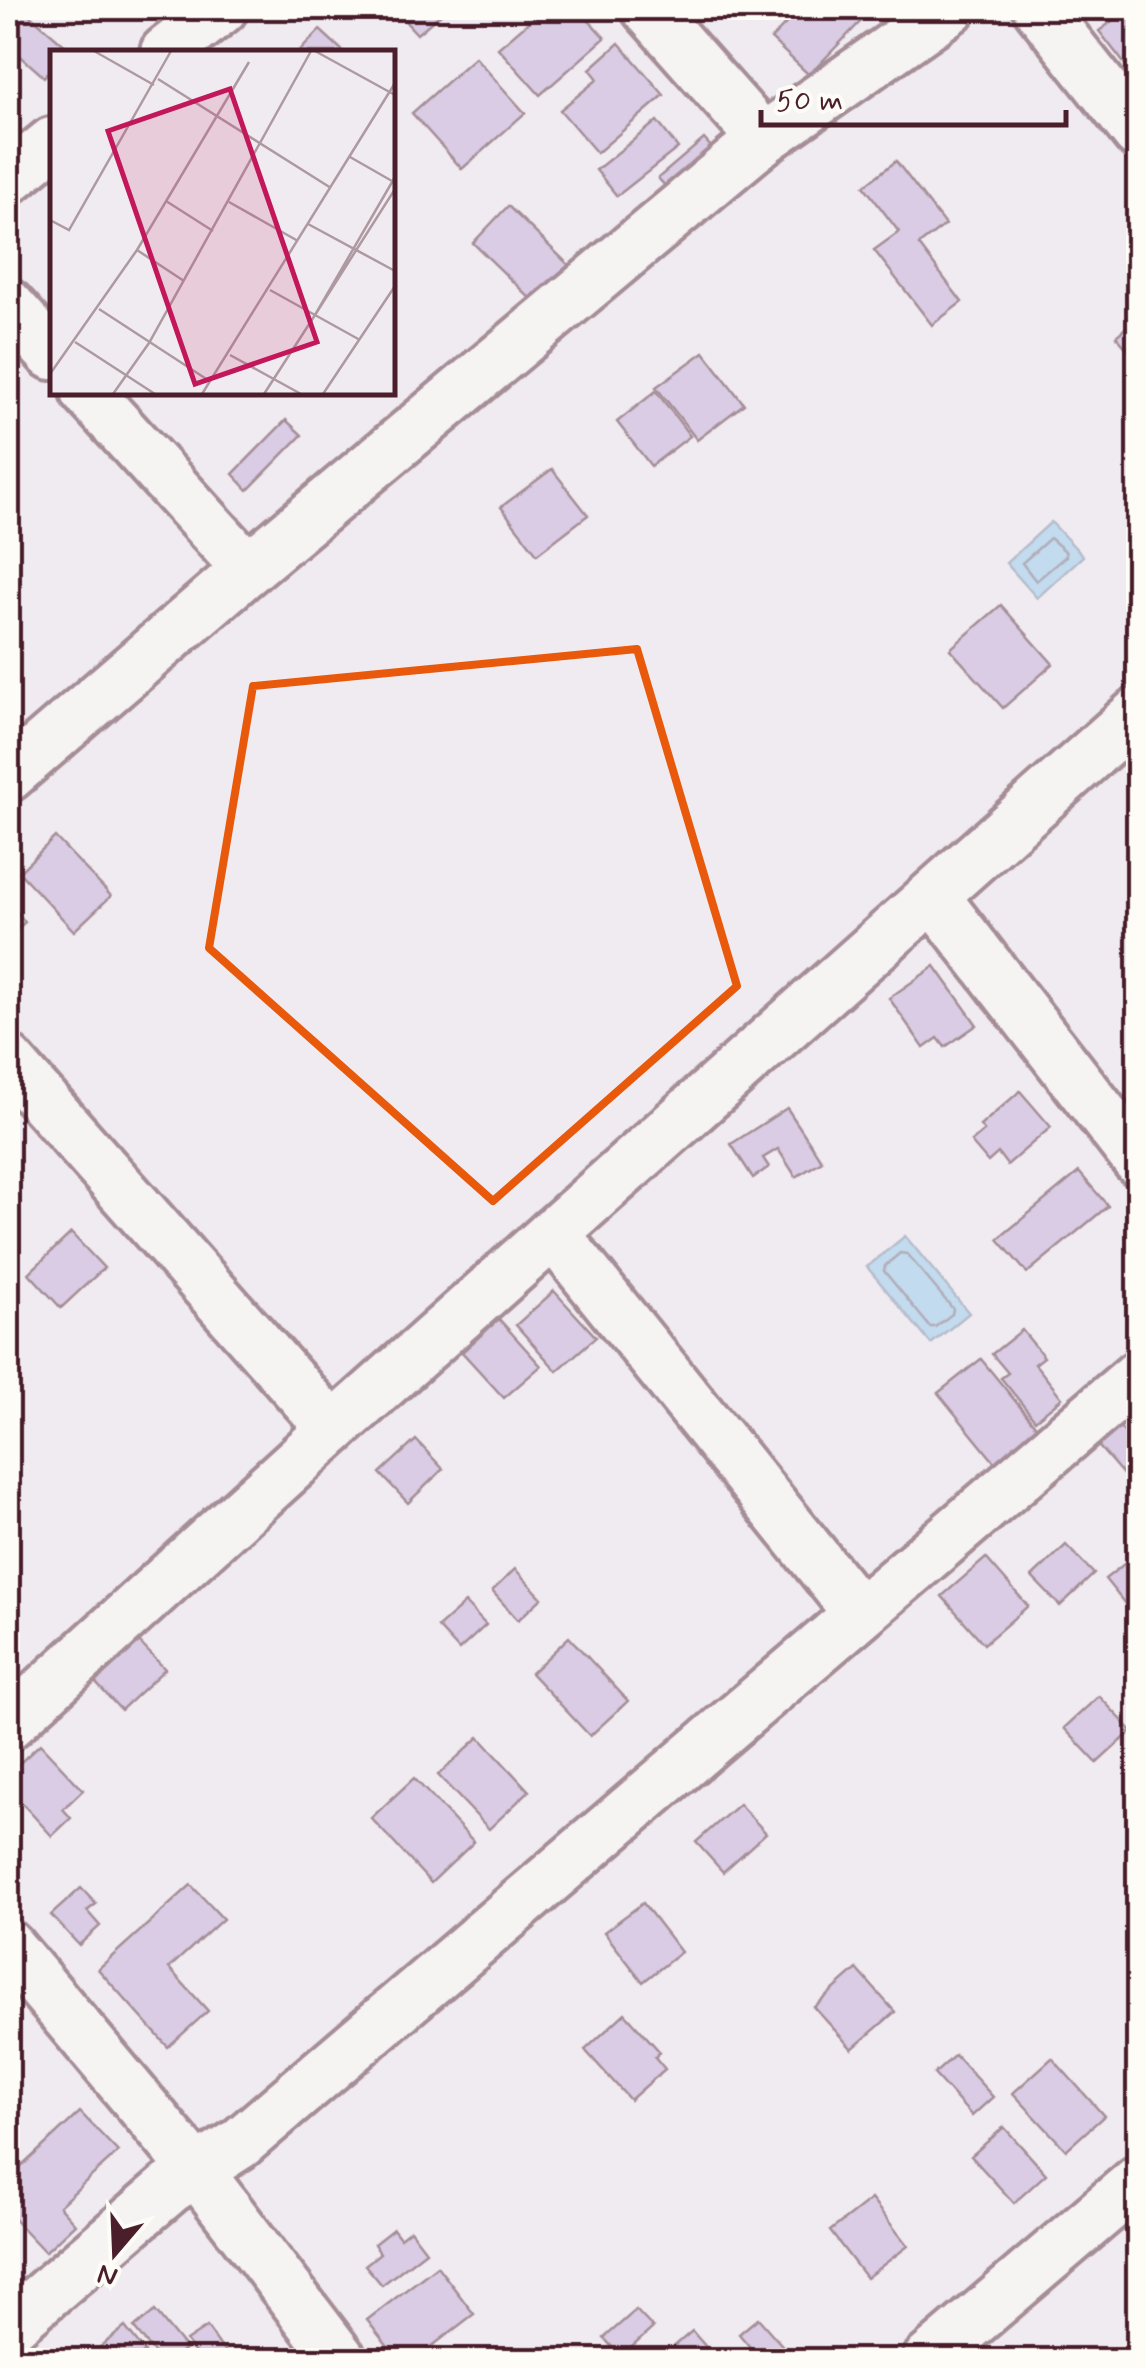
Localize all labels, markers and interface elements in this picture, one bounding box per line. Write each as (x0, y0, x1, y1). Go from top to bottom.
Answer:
inset map (50, 50, 395, 395)
scale bar (761, 65, 1066, 127)
text: 50 m (776, 82, 843, 121)
north arrow (65, 2203, 165, 2303)
text: N (93, 2254, 123, 2295)

